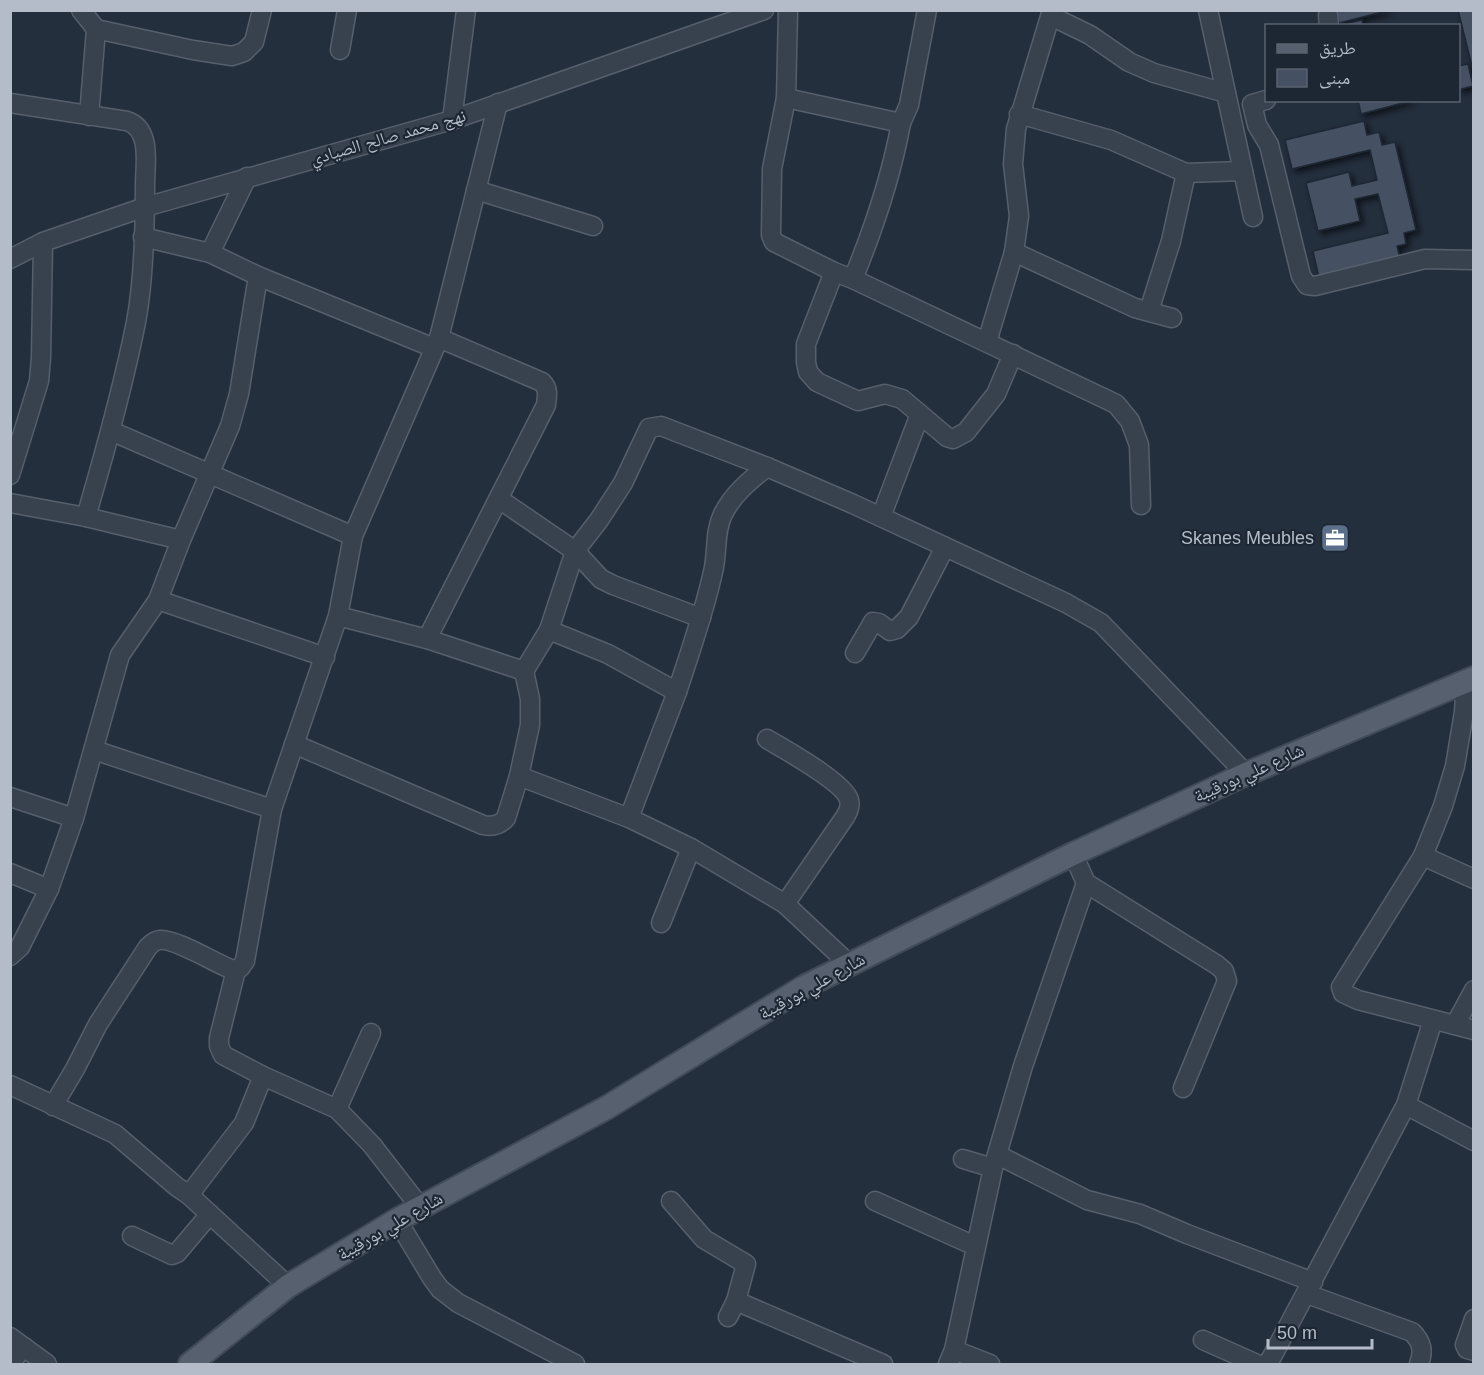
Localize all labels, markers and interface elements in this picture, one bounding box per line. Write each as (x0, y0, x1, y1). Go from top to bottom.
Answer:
legend (1265, 24, 1460, 102)
text: طريق (1319, 38, 1356, 59)
text: مبنى (1319, 68, 1350, 89)
street label: نهج محمد صالح الصيادي (308, 105, 470, 173)
office icon: Skanes Meubles (1319, 522, 1351, 554)
place label: Skanes Meubles (1181, 528, 1314, 548)
street label: شارع علي بورقيبة (1191, 740, 1309, 810)
street label: شارع علي بورقيبة (756, 949, 871, 1027)
street label: شارع علي بورقيبة (334, 1188, 448, 1268)
scale bar (1268, 1312, 1372, 1350)
text: 50 m (1277, 1323, 1317, 1343)

